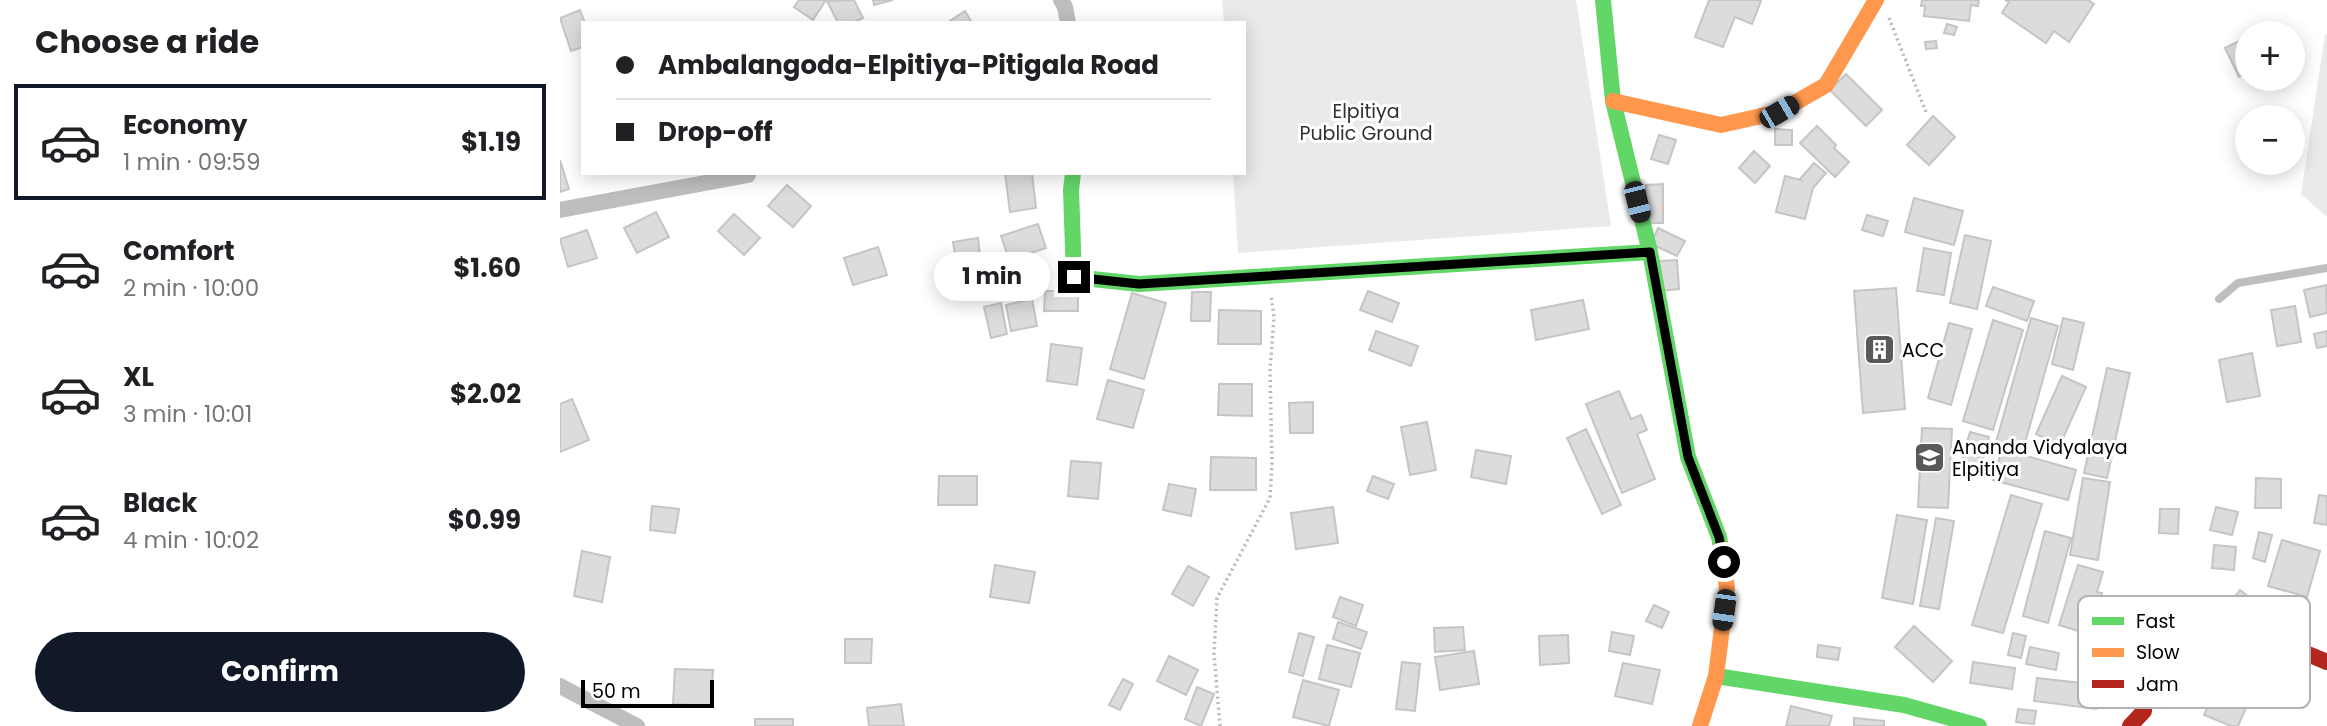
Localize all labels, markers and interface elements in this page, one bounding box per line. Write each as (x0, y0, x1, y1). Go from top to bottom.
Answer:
text: Choose a ride (35, 19, 259, 64)
map controls (2235, 21, 2305, 175)
button: + (2235, 21, 2305, 91)
text: Ambalangoda-Elpitiya-Pitigala Road (658, 47, 1159, 83)
car (1756, 92, 1803, 132)
park label: Elpitiya Public Ground (1299, 98, 1433, 147)
button: − (2235, 105, 2305, 175)
text: Economy (123, 107, 247, 143)
icon: car (39, 111, 102, 174)
text: Drop-off (658, 114, 773, 150)
text: $1.19 (461, 124, 521, 160)
text: 1 min · 09:59 (123, 146, 261, 178)
car (1622, 179, 1653, 225)
text: Comfort (123, 233, 235, 269)
icon: car (39, 237, 102, 300)
text: $1.60 (453, 250, 521, 286)
callout: 1 min (934, 252, 1050, 302)
text: 1 min (962, 260, 1022, 292)
route end (1058, 261, 1090, 293)
text: 2 min · 10:00 (123, 272, 259, 304)
building icon: ACC (1862, 333, 1896, 367)
place label: ACC (1902, 337, 1944, 364)
text: XL (123, 359, 154, 395)
icon: car (39, 363, 102, 426)
text: $2.02 (450, 376, 521, 412)
text: 3 min · 10:01 (123, 398, 252, 430)
place label: Ananda Vidyalaya Elpitiya (1952, 434, 2128, 483)
school or university icon: Ananda Vidyalaya Elpitiya (1912, 441, 1946, 475)
text: Black (123, 485, 197, 521)
icon: car (39, 489, 102, 552)
text: $0.99 (448, 502, 521, 538)
text: 4 min · 10:02 (123, 524, 259, 556)
route start (1708, 546, 1740, 578)
car (1711, 588, 1738, 632)
legend (2078, 596, 2310, 708)
text: Fast (2136, 608, 2175, 635)
button: Confirm (35, 632, 525, 712)
text: Slow (2136, 639, 2180, 666)
text: Jam (2136, 671, 2178, 698)
scale bar (581, 677, 714, 709)
text: 50 m (592, 678, 641, 705)

